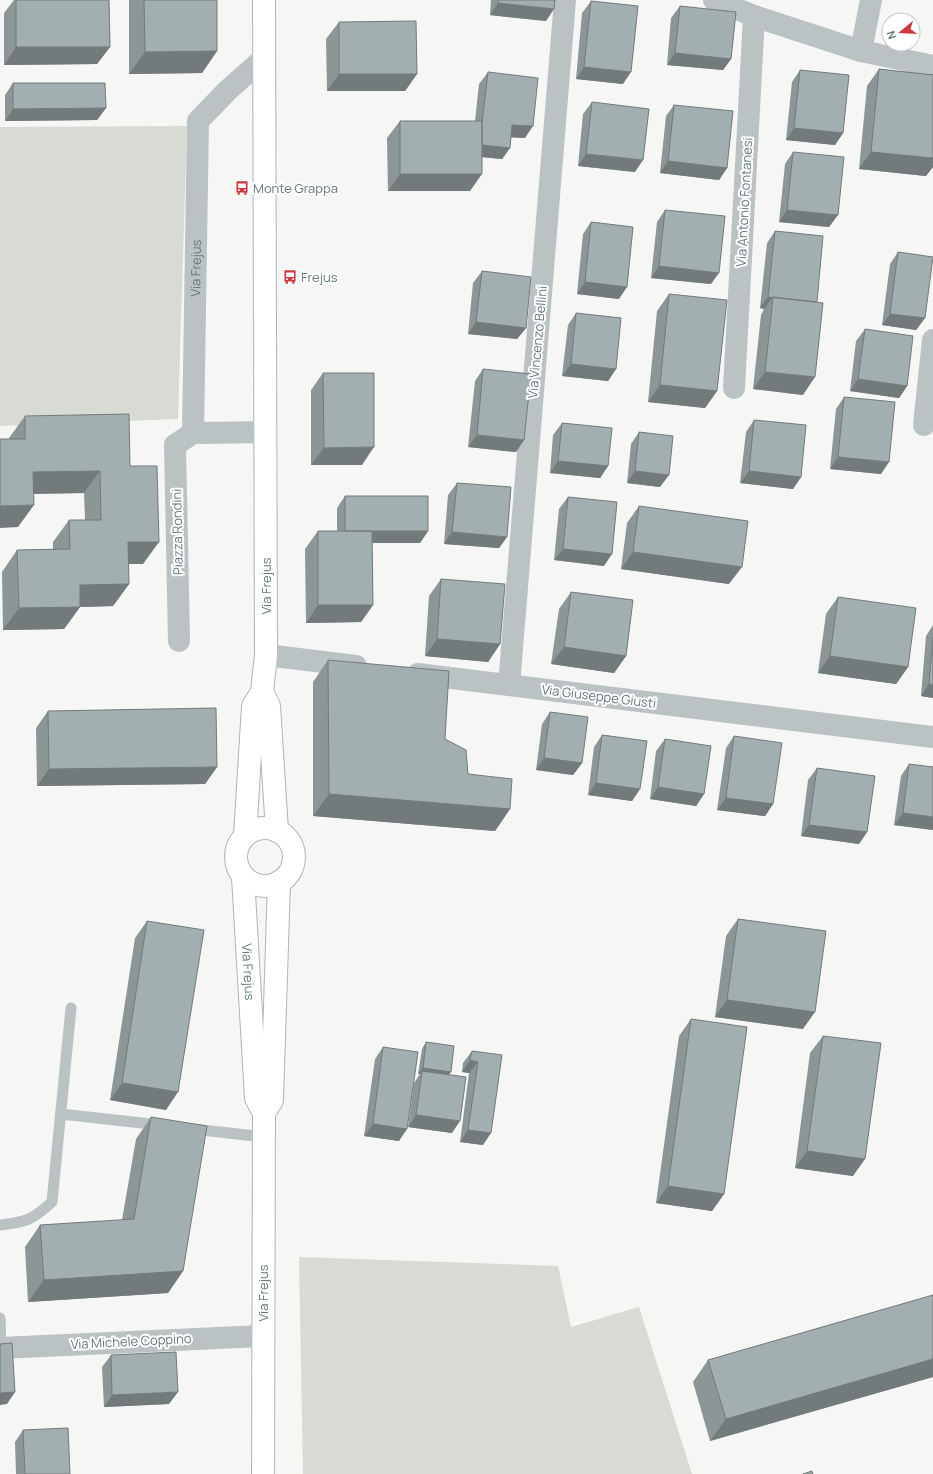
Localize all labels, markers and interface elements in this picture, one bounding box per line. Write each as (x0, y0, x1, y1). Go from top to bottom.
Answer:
north arrow (881, 12, 921, 52)
text: N (883, 29, 899, 41)
street label: Via Antonio Fontanesi (732, 137, 756, 267)
place label: Monte Grappa (253, 179, 338, 197)
bus stop icon: Monte Grappa (234, 180, 250, 196)
street label: Via Frejus (186, 239, 205, 297)
place label: Frejus (301, 268, 338, 286)
bus stop icon: Frejus (282, 269, 298, 285)
street label: Via Vincenzo Bellini (523, 285, 551, 399)
street label: Piazza Rondini (167, 489, 187, 575)
street label: Via Frejus (257, 557, 275, 614)
street label: Via Giuseppe Giusti (541, 680, 657, 712)
street label: Via Frejus (238, 943, 259, 1001)
street label: Via Frejus (254, 1264, 272, 1321)
street label: Via Michele Coppino (70, 1329, 192, 1353)

